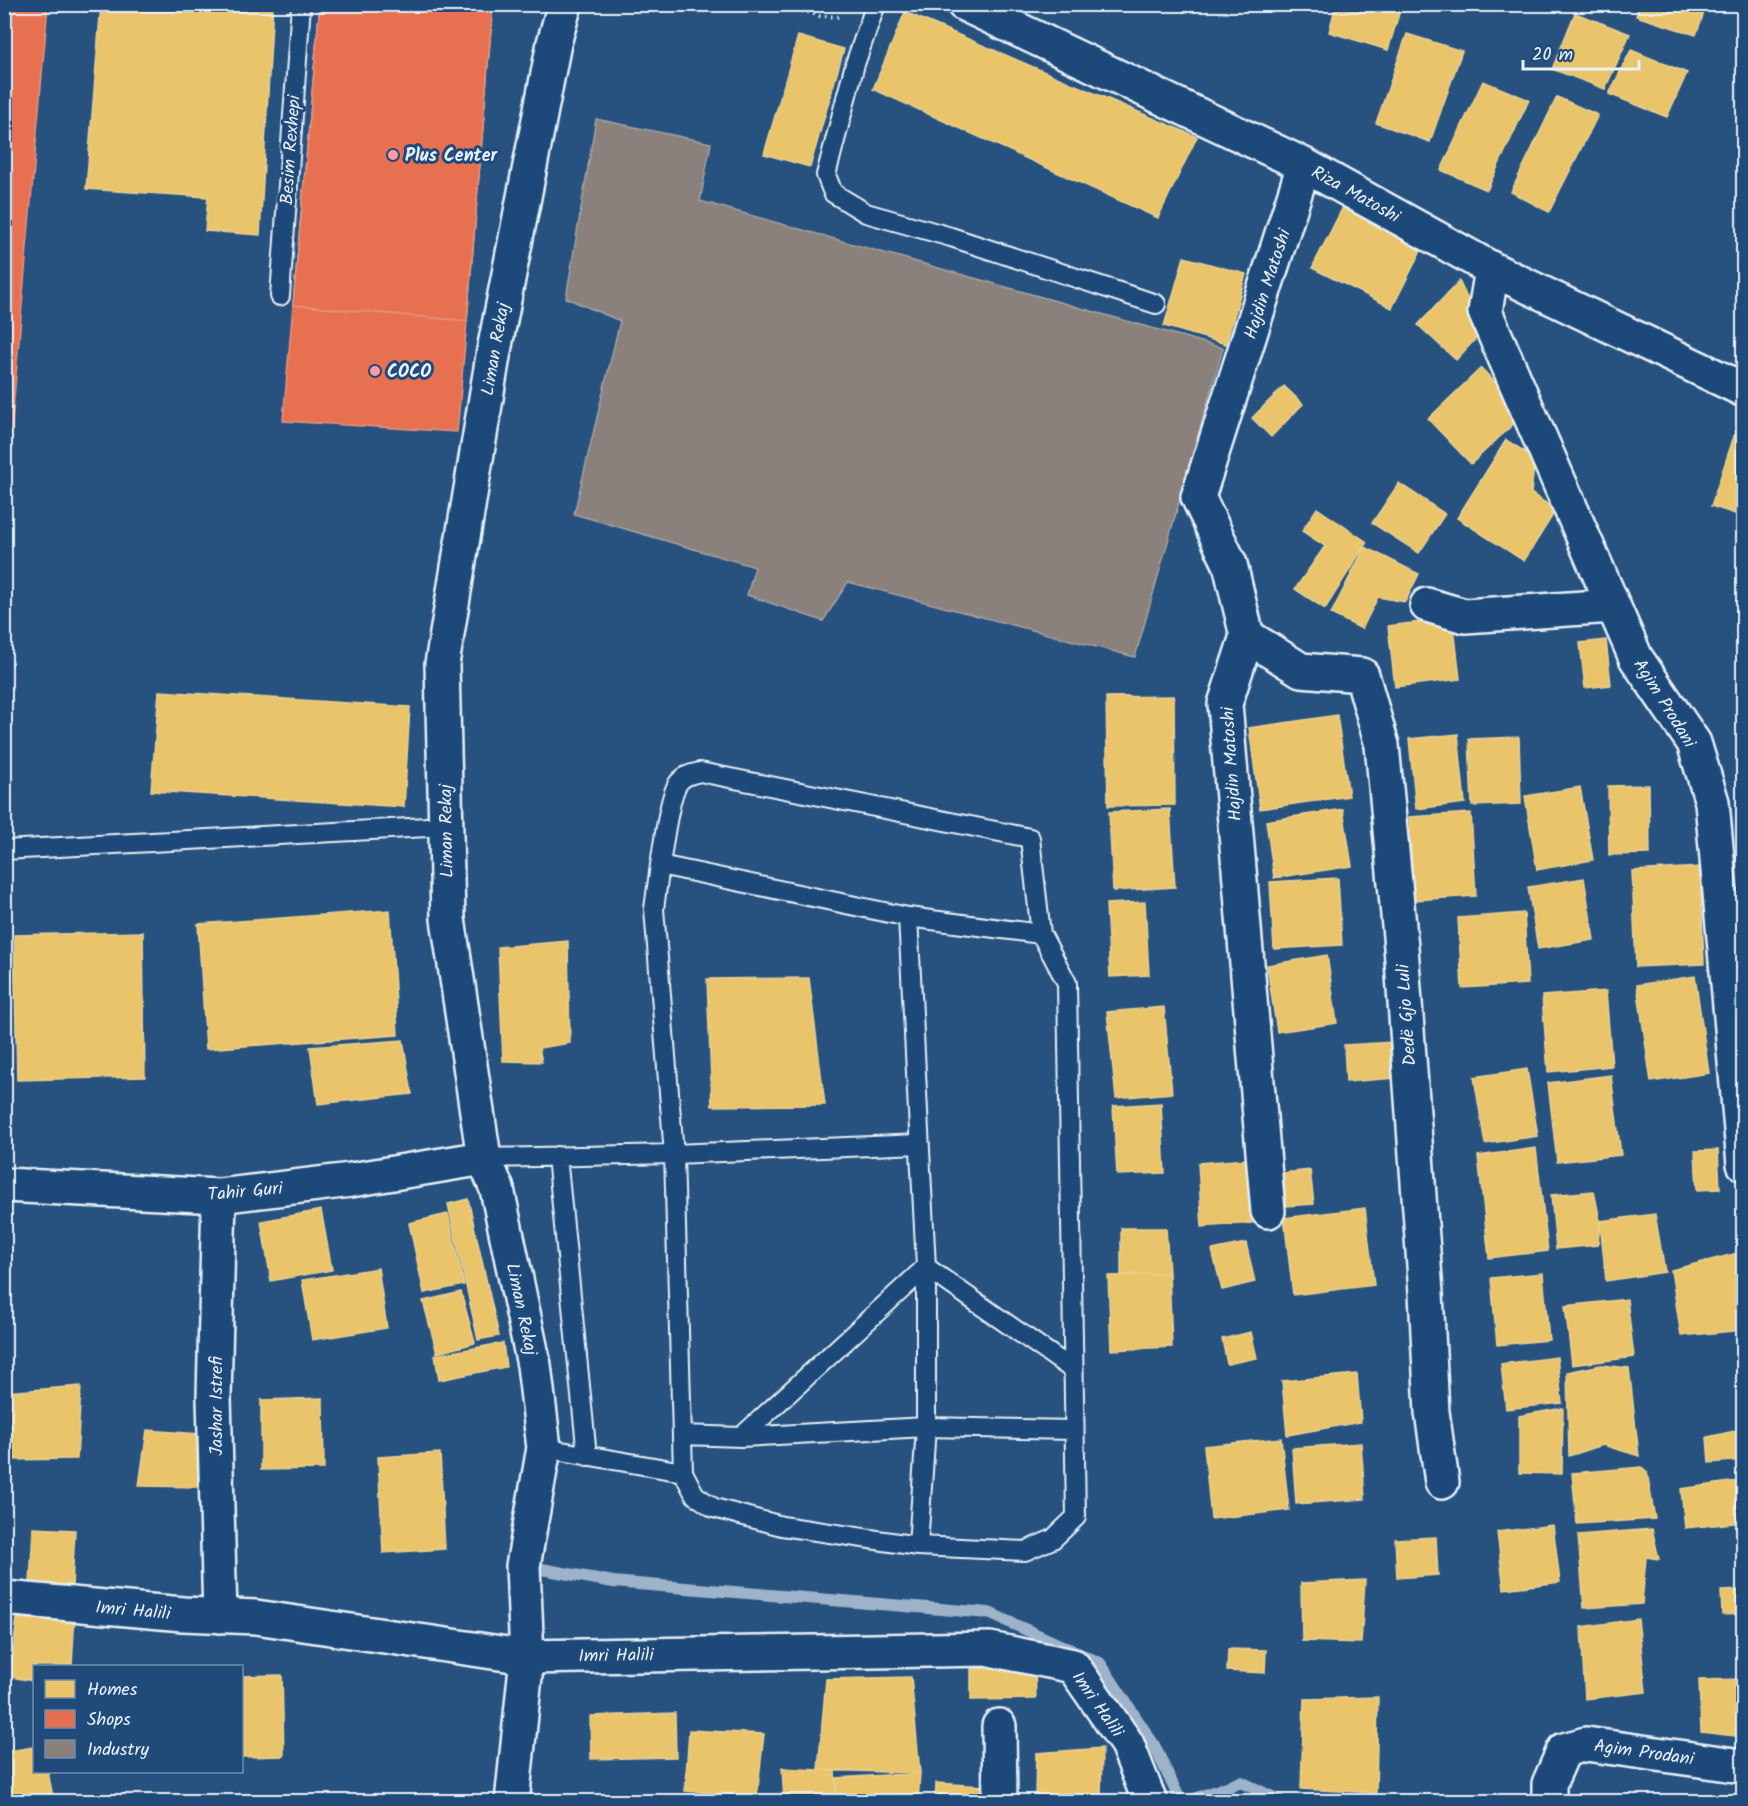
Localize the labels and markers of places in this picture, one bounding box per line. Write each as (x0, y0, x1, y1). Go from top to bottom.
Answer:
place label: Plus Center (405, 142, 499, 171)
marker: Plus Center (386, 148, 400, 162)
place label: COCO (387, 358, 432, 387)
marker: COCO (368, 364, 382, 378)

